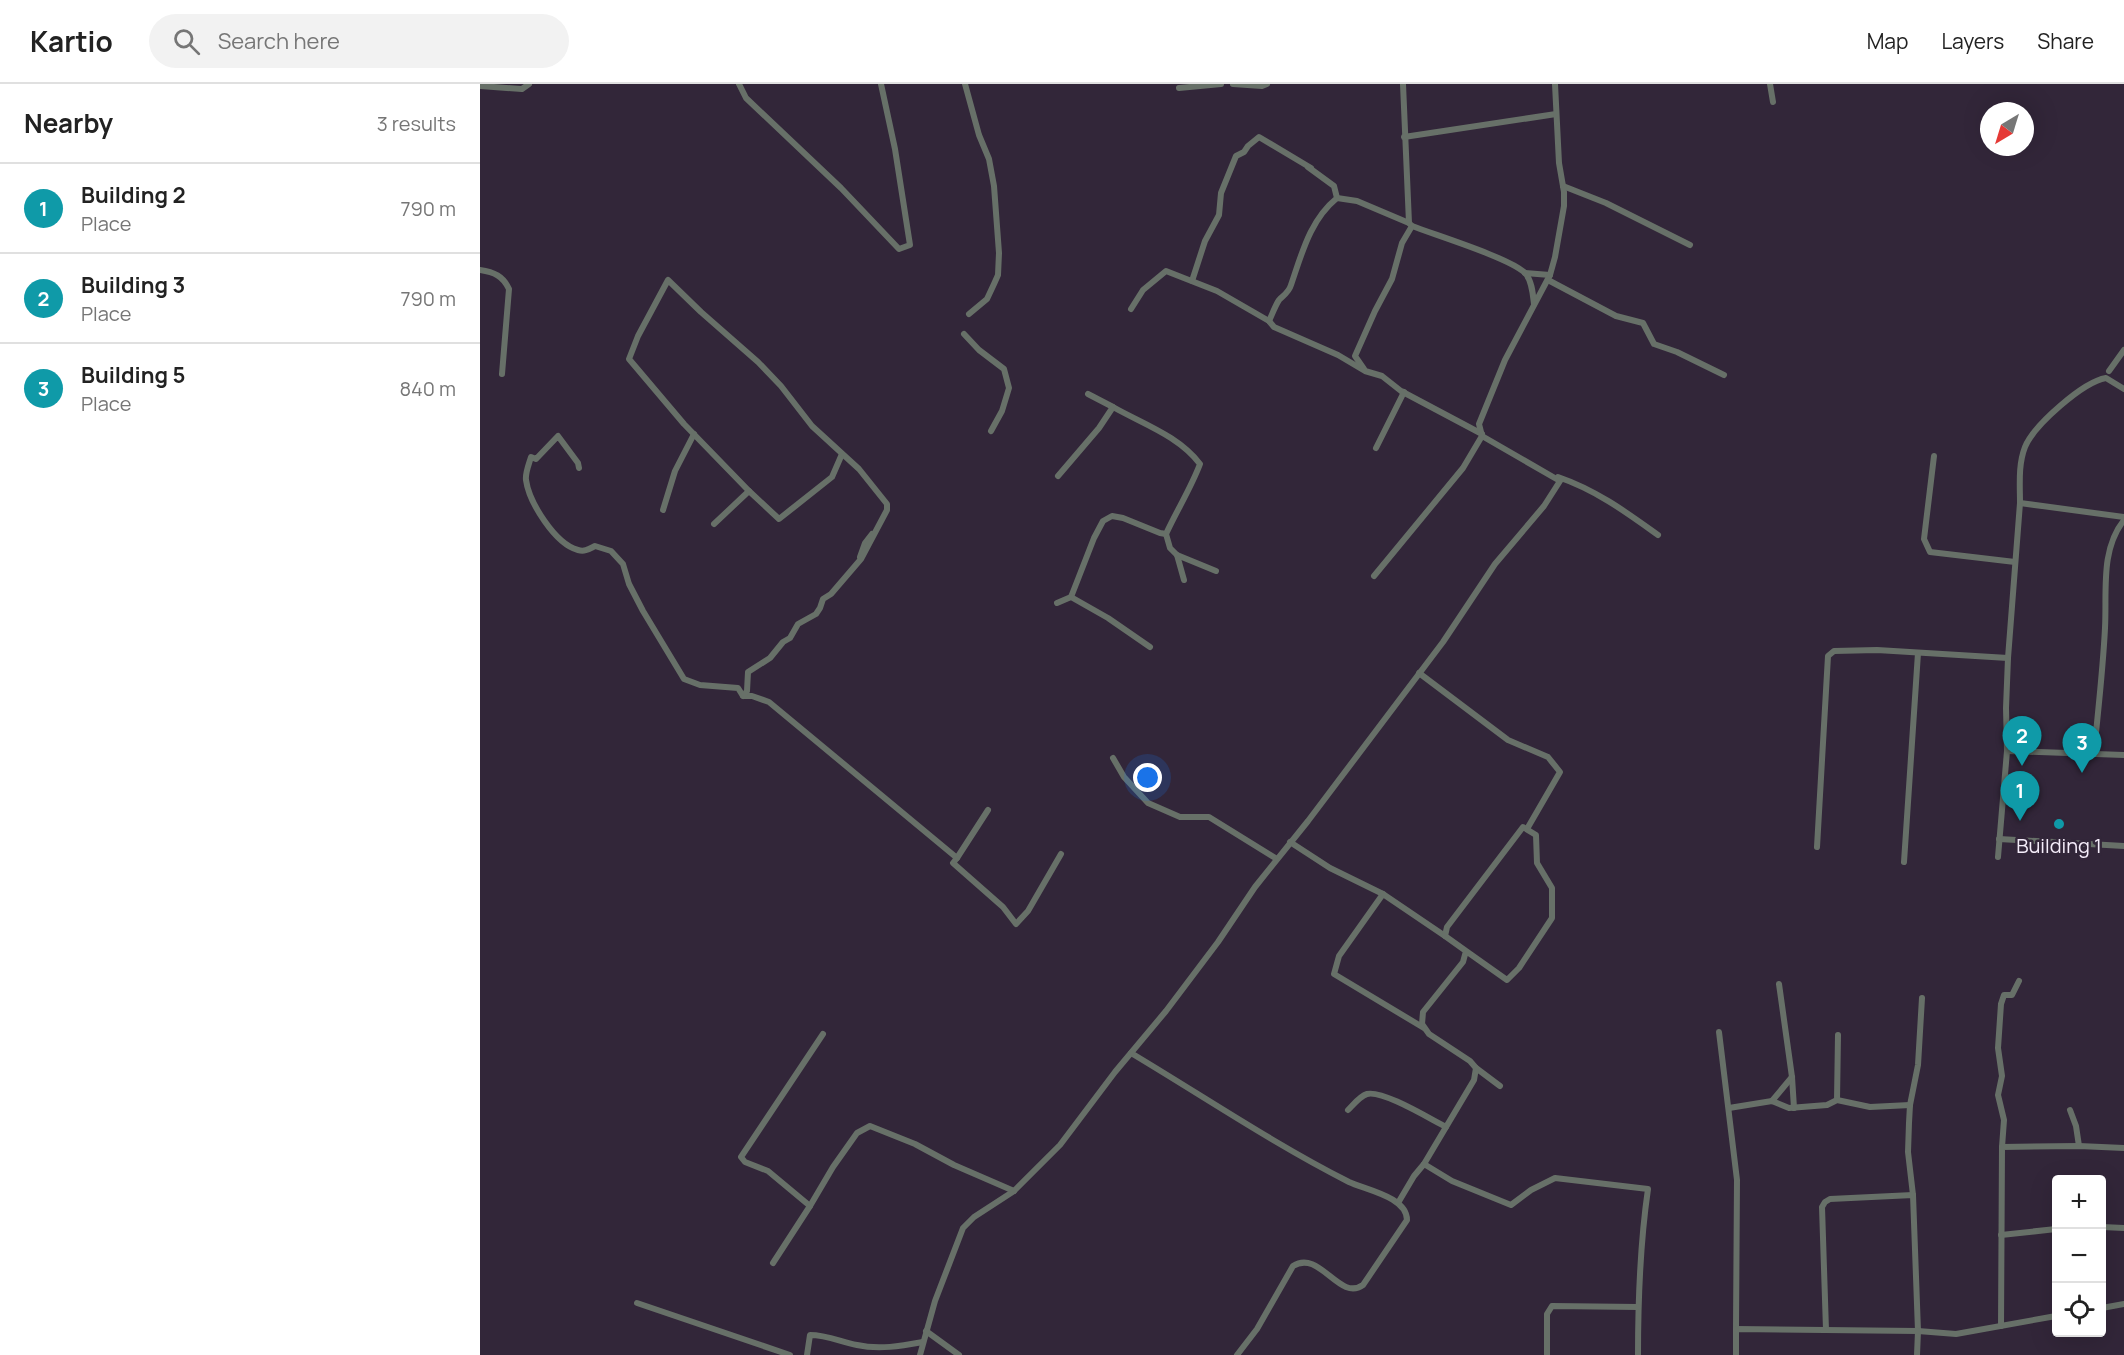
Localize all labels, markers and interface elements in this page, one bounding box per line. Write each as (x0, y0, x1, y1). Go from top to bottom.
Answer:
search box (149, 14, 569, 68)
text: Kartio (30, 22, 113, 60)
icon: search (170, 25, 203, 58)
text: Search here (218, 26, 340, 56)
text: Map (1867, 27, 1908, 55)
text: Layers (1941, 27, 2004, 55)
text: Share (2037, 27, 2094, 55)
north arrow (1980, 102, 2034, 156)
text: Nearby (24, 105, 113, 141)
text: 3 results (377, 110, 456, 137)
text: Building 2 (81, 180, 186, 210)
text: 1 (39, 195, 48, 222)
text: 790 m (400, 195, 456, 222)
text: Place (81, 210, 131, 237)
text: Building 3 (81, 270, 185, 300)
text: 2 (38, 285, 49, 312)
text: 790 m (400, 285, 456, 312)
text: Place (81, 300, 131, 327)
text: Building 5 (81, 360, 185, 390)
text: 3 (38, 375, 49, 402)
text: 840 m (399, 375, 456, 402)
text: Place (81, 390, 131, 417)
pin: 2 (2002, 716, 2042, 766)
pin: 3 (2062, 724, 2102, 773)
your location (1133, 763, 1162, 792)
pin: 1 (2000, 772, 2040, 821)
marker: Building 1 (2052, 817, 2066, 831)
place label: Building 1 (2016, 832, 2102, 859)
map controls (2052, 1175, 2106, 1337)
button: + (2052, 1175, 2106, 1229)
button: − (2052, 1229, 2106, 1283)
button: locate (2052, 1283, 2106, 1337)

